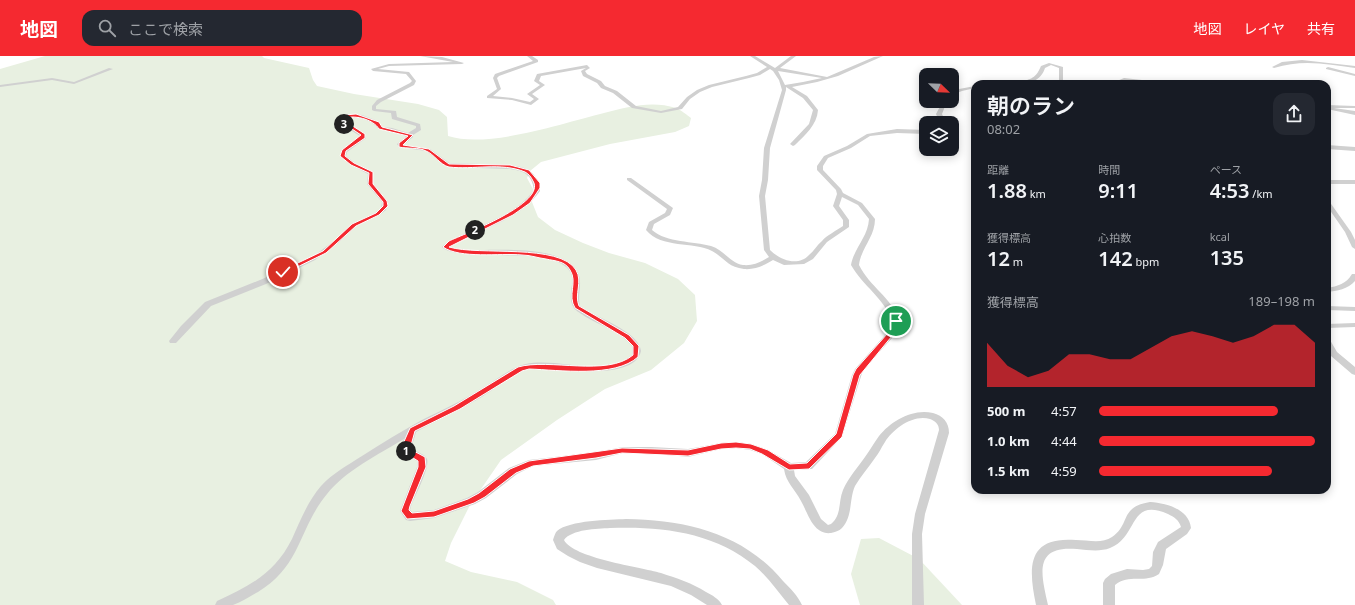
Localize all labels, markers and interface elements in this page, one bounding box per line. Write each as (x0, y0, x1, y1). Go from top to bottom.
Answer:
search box (82, 10, 362, 46)
text: 地図 (20, 16, 58, 42)
icon: search (96, 17, 118, 39)
text: ここで検索 (128, 19, 203, 39)
text: 地図 (1193, 19, 1221, 38)
text: レイヤ (1243, 19, 1285, 38)
text: 共有 (1307, 19, 1335, 38)
north arrow (919, 68, 959, 108)
map controls (919, 68, 959, 156)
text: 朝のラン (987, 90, 1075, 120)
button: share (1273, 93, 1315, 135)
pin: 3 (334, 114, 354, 134)
text: 3 (341, 116, 347, 131)
button: layers (919, 116, 959, 156)
text: 08:02 (987, 120, 1020, 138)
text: 距離 (987, 162, 1009, 177)
text: 時間 (1098, 162, 1120, 177)
text: ペース (1210, 162, 1242, 177)
text: 1.88 (987, 177, 1027, 204)
text: 9:11 (1098, 177, 1138, 204)
text: 4:53 (1210, 177, 1250, 204)
text: km (1027, 186, 1046, 201)
text: /km (1250, 186, 1273, 201)
pin: 2 (465, 220, 485, 240)
text: 2 (472, 222, 478, 237)
text: kcal (1210, 229, 1230, 244)
text: 獲得標高 (987, 230, 1031, 245)
text: 心拍数 (1098, 230, 1131, 245)
text: 135 (1210, 244, 1244, 271)
text: 12 (987, 245, 1010, 272)
text: 142 (1098, 245, 1133, 272)
text: m (1010, 254, 1023, 269)
text: bpm (1133, 254, 1159, 269)
pin (266, 255, 300, 289)
icon: check (272, 261, 294, 283)
text: 189–198 m (1248, 292, 1315, 310)
text: 獲得標高 (987, 293, 1039, 311)
pin (879, 304, 913, 338)
icon: arrive (885, 310, 907, 332)
text: 500 m (987, 402, 1025, 420)
text: 4:57 (1051, 402, 1077, 420)
text: 1.0 km (987, 432, 1030, 450)
text: 4:44 (1051, 432, 1077, 450)
pin: 1 (396, 441, 416, 461)
text: 1 (403, 443, 409, 458)
text: 1.5 km (987, 462, 1030, 480)
text: 4:59 (1051, 462, 1077, 480)

